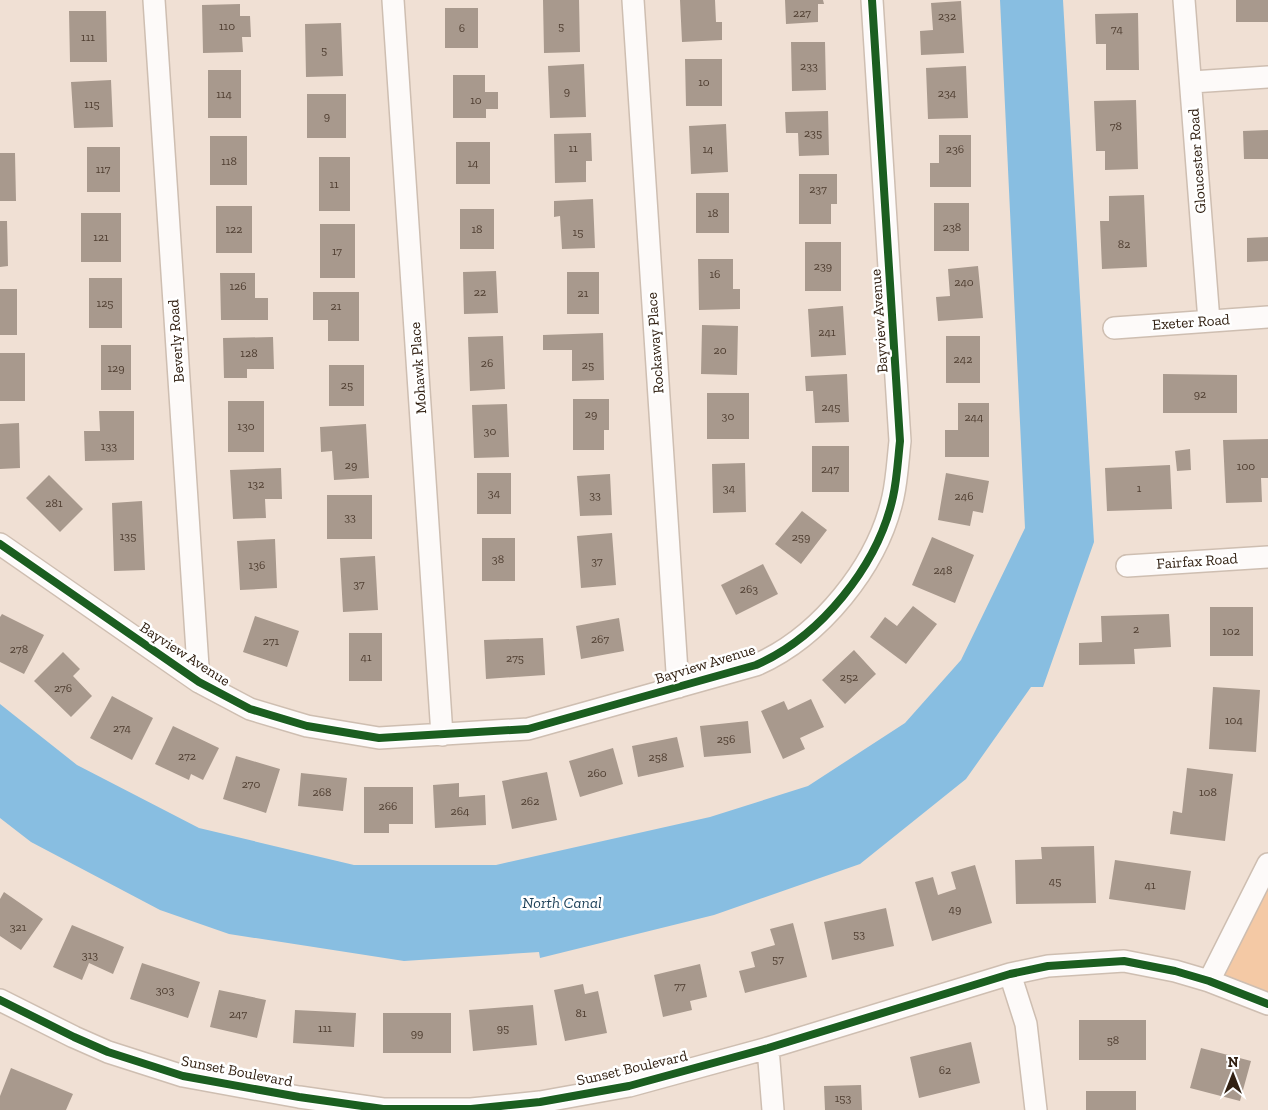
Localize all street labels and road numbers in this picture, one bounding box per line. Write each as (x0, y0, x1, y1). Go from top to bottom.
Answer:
street label: Gloucester Road (1184, 107, 1210, 214)
street label: Bayview Avenue (866, 268, 892, 374)
street label: Rockaway Place (642, 292, 668, 394)
street label: Beverly Road (164, 298, 188, 383)
street label: Exeter Road (1152, 310, 1231, 334)
street label: Mohawk Place (406, 321, 430, 415)
street label: Fairfax Road (1156, 549, 1239, 573)
street label: Bayview Avenue (136, 618, 234, 690)
street label: Bayview Avenue (653, 640, 757, 688)
street label: Sunset Boulevard (575, 1046, 690, 1089)
street label: Sunset Boulevard (180, 1051, 295, 1091)

